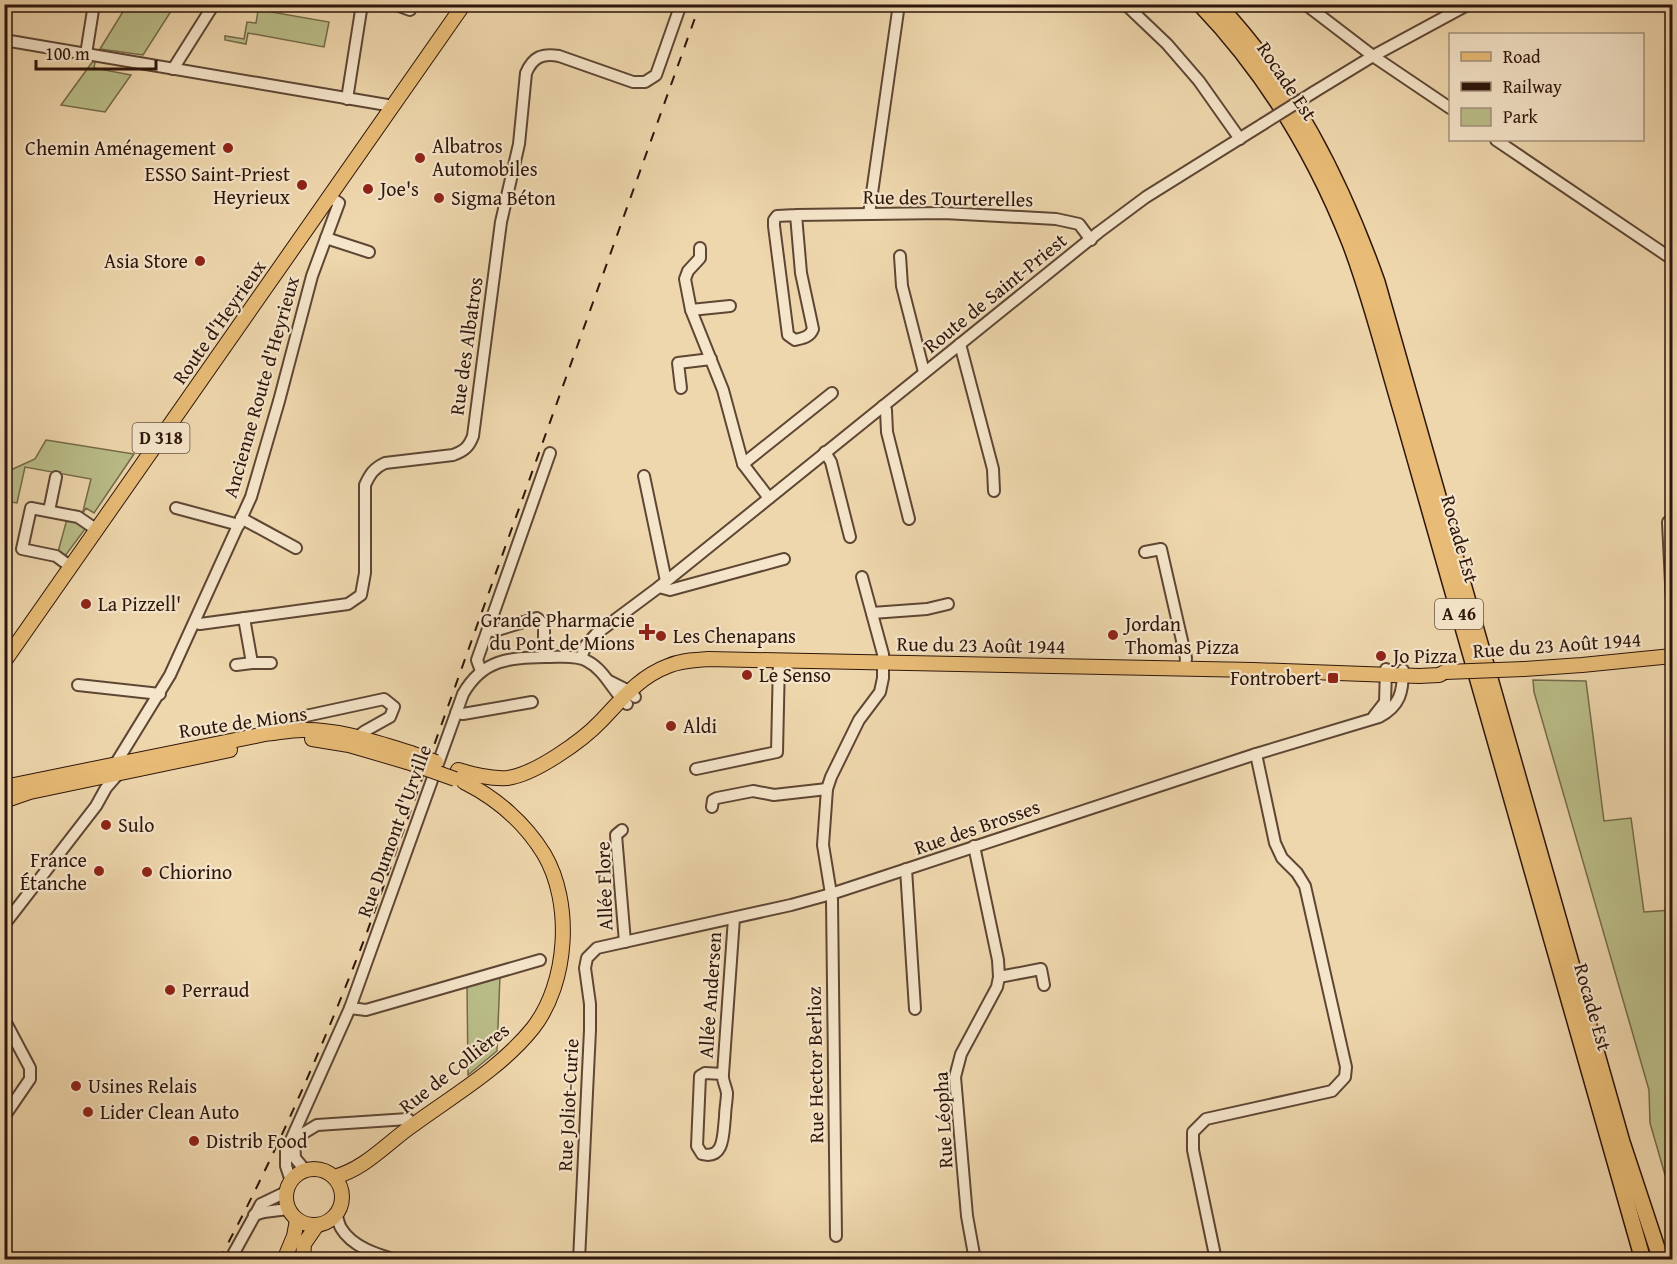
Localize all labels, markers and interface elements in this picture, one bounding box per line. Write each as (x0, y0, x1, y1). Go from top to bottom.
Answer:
scale bar (36, 33, 156, 71)
legend (1449, 33, 1644, 141)
street label: Rocade Est (1250, 35, 1324, 126)
text: 100 m (45, 40, 90, 67)
text: Road (1503, 43, 1541, 70)
text: Railway (1503, 73, 1562, 100)
text: Park (1503, 103, 1539, 130)
place label: Albatros Automobiles (432, 131, 538, 183)
place label: Chemin Aménagement (25, 133, 216, 162)
marker: Chemin Aménagement (221, 141, 235, 155)
marker: Albatros Automobiles (413, 151, 427, 165)
place label: ESSO Saint-Priest Heyrieux (145, 159, 291, 211)
place label: Joe's (377, 174, 419, 203)
marker: ESSO Saint-Priest Heyrieux (295, 178, 309, 192)
marker: Joe's (361, 182, 375, 196)
street label: Rue des Tourterelles (862, 182, 1034, 213)
place label: Sigma Béton (451, 183, 556, 212)
marker: Sigma Béton (432, 191, 446, 205)
street label: Route de Saint-Priest (917, 226, 1073, 360)
place label: Asia Store (104, 246, 188, 275)
street label: Route d'Heyrieux (165, 253, 273, 390)
marker: Asia Store (193, 254, 207, 268)
street label: Ancienne Route d'Heyrieux (215, 272, 306, 501)
street label: Rue des Albatros (441, 275, 490, 417)
road number: D 318 (132, 423, 190, 453)
street label: Rocade Est (1434, 492, 1487, 586)
place label: La Pizzell' (98, 589, 181, 618)
marker: La Pizzell' (79, 597, 93, 611)
road number: A 46 (1435, 599, 1483, 629)
place label: Grande Pharmacie du Pont de Mions (481, 605, 635, 657)
place label: Jordan Thomas Pizza (1122, 609, 1240, 661)
place label: Les Chenapans (673, 621, 796, 650)
street label: Rue du 23 Août 1944 (1472, 624, 1642, 665)
marker: Grande Pharmacie du Pont de Mions (640, 625, 654, 639)
marker: Jordan Thomas Pizza (1106, 628, 1120, 642)
marker: Les Chenapans (654, 629, 668, 643)
street label: Rue du 23 Août 1944 (896, 629, 1066, 660)
place label: Jo Pizza (1390, 641, 1458, 670)
marker: Jo Pizza (1374, 649, 1388, 663)
place label: Le Senso (759, 660, 831, 689)
place label: Fontrobert (1230, 663, 1321, 692)
marker: Le Senso (740, 668, 754, 682)
marker: Fontrobert (1326, 671, 1340, 685)
street label: Route de Mions (177, 698, 309, 745)
place label: Aldi (683, 711, 717, 740)
marker: Aldi (664, 719, 678, 733)
street label: Rue Dumont d'Urville (349, 740, 438, 921)
street label: Rue des Brosses (910, 791, 1044, 862)
place label: Sulo (118, 810, 154, 839)
marker: Sulo (99, 818, 113, 832)
street label: Allée Flore (587, 841, 620, 931)
place label: France Étanche (20, 845, 87, 897)
place label: Chiorino (159, 857, 232, 886)
marker: France Étanche (92, 864, 106, 878)
marker: Chiorino (140, 865, 154, 879)
street label: Allée Andersen (691, 931, 728, 1059)
street label: Rocade Est (1567, 960, 1620, 1054)
place label: Perraud (182, 975, 250, 1004)
marker: Perraud (163, 983, 177, 997)
street label: Rue Hector Berlioz (799, 986, 830, 1144)
street label: Rue de Collières (392, 1015, 515, 1120)
street label: Rue Joliot-Curie (550, 1038, 585, 1172)
street label: Rue Léopha (925, 1070, 960, 1169)
place label: Usines Relais (88, 1071, 197, 1100)
marker: Usines Relais (69, 1079, 83, 1093)
place label: Lider Clean Auto (100, 1097, 239, 1126)
marker: Lider Clean Auto (81, 1105, 95, 1119)
place label: Distrib Food (206, 1126, 308, 1155)
marker: Distrib Food (187, 1134, 201, 1148)

